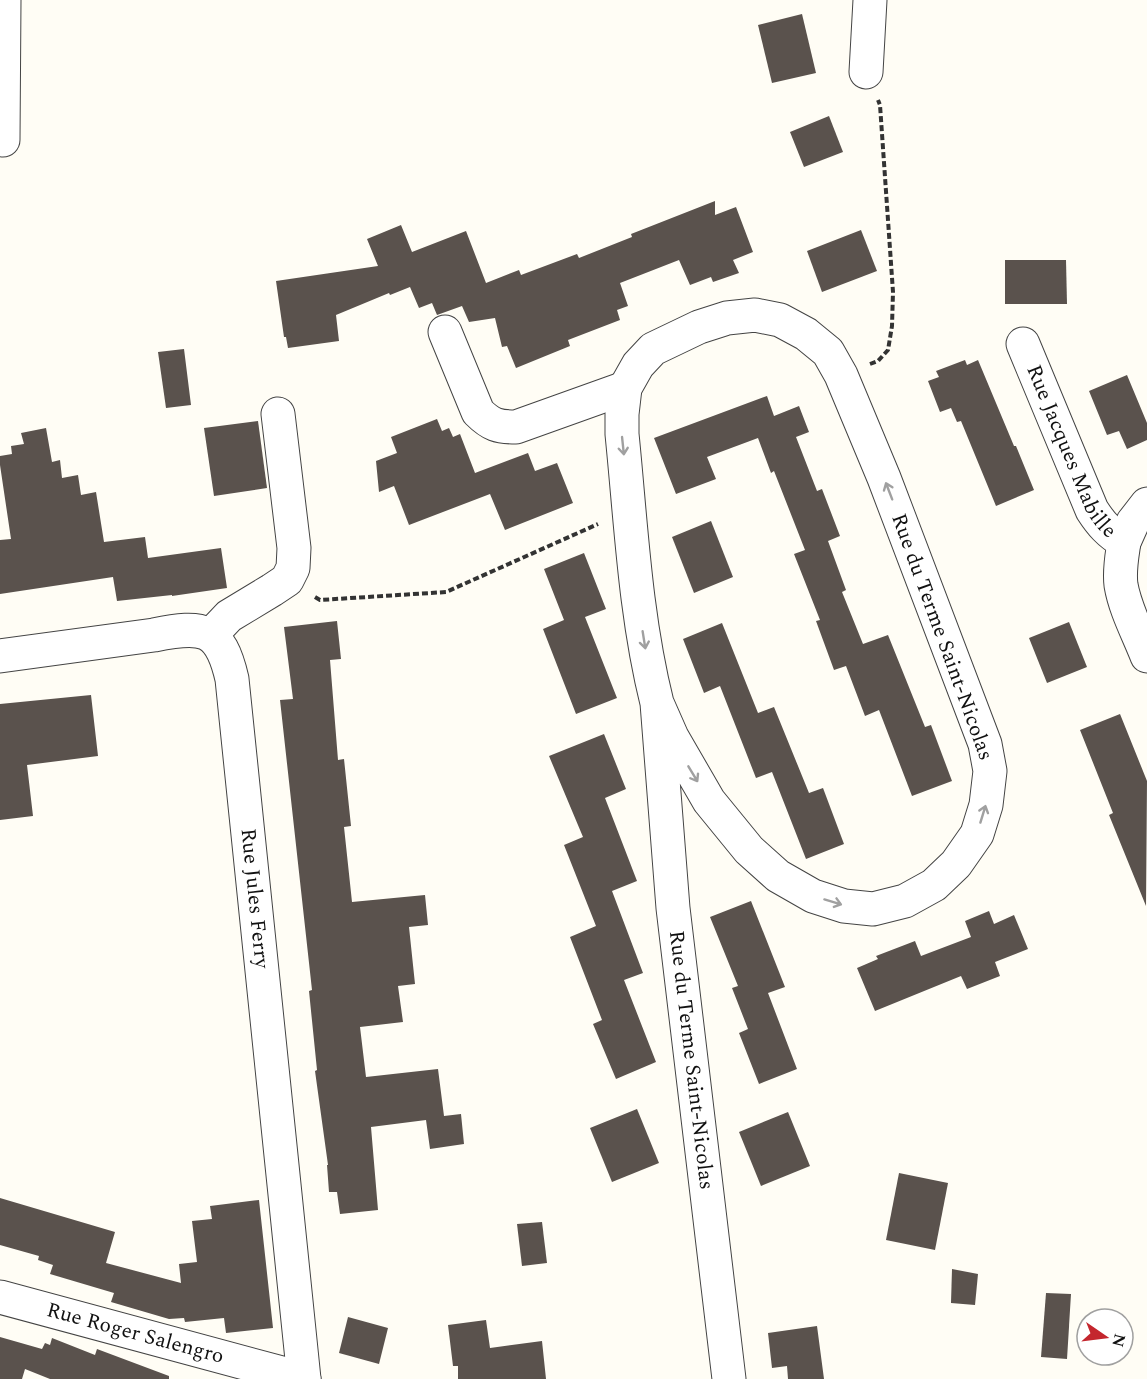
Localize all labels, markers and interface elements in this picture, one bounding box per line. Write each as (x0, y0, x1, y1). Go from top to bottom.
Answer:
street label: Rue Jacques Mabille (1017, 360, 1124, 546)
one-way arrow (618, 436, 629, 455)
one-way arrow (883, 482, 894, 501)
street label: Rue du Terme Saint-Nicolas (882, 509, 1002, 765)
one-way arrow (639, 629, 650, 649)
one-way arrow (687, 765, 699, 782)
one-way arrow (978, 805, 989, 824)
street label: Rue Jules Ferry (231, 827, 278, 971)
one-way arrow (823, 897, 842, 908)
street label: Rue du Terme Saint-Nicolas (660, 929, 722, 1192)
street label: Rue Roger Salengro (43, 1294, 227, 1373)
north arrow (1075, 1307, 1135, 1367)
text: N (1105, 1331, 1132, 1350)

